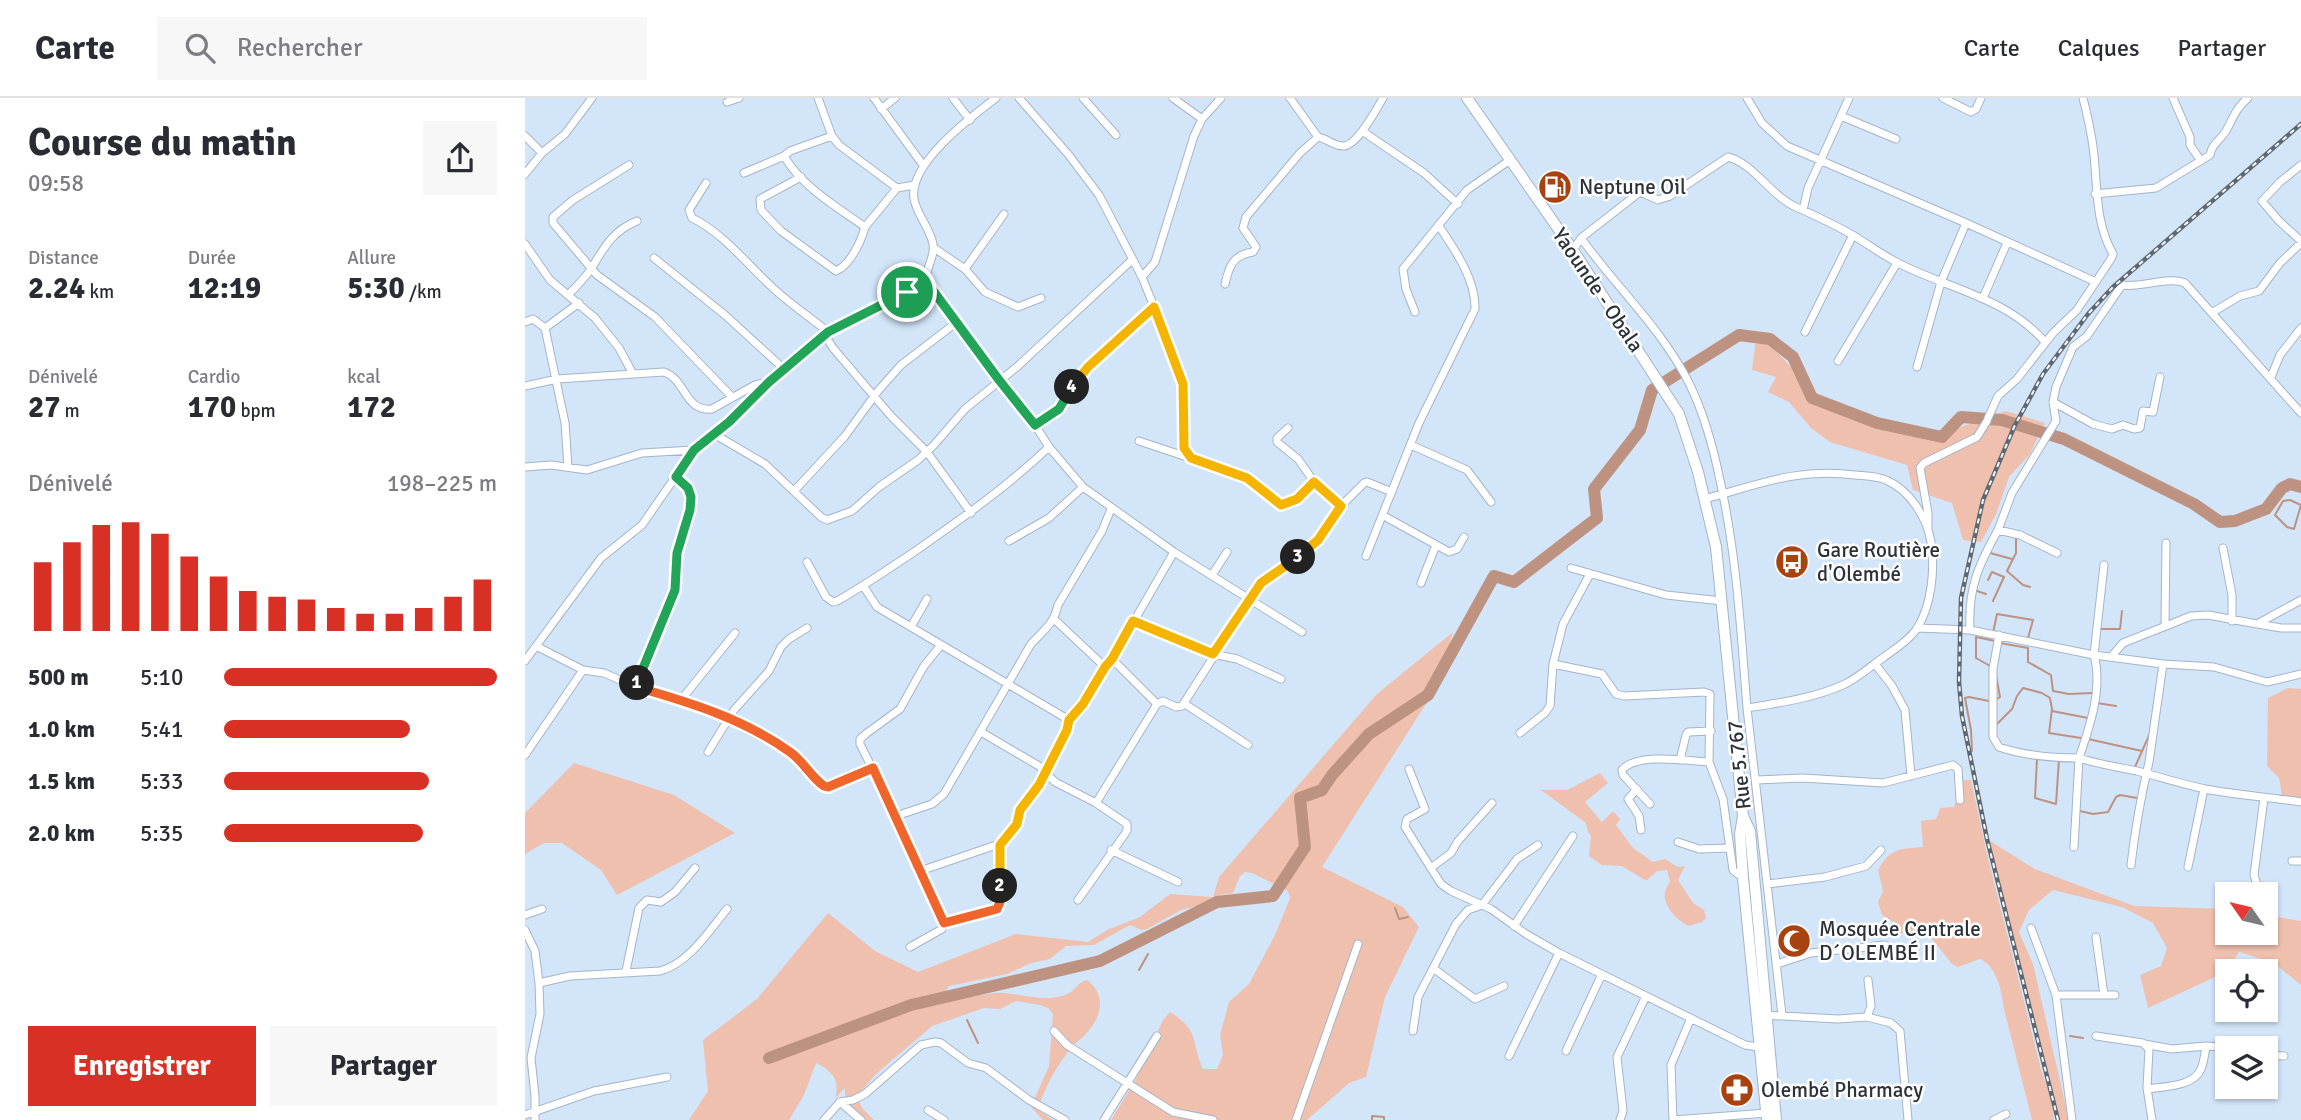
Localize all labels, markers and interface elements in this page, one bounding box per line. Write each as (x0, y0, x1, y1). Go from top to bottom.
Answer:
search box (157, 17, 647, 80)
text: Carte (35, 28, 115, 69)
icon: search (181, 29, 219, 67)
text: Rechercher (237, 32, 363, 64)
text: Carte (1964, 33, 2020, 63)
text: Calques (2058, 33, 2139, 63)
text: Partager (2177, 33, 2266, 63)
text: Course du matin (28, 119, 297, 166)
button: share (423, 121, 497, 195)
fuel station icon: Neptune Oil (1536, 168, 1574, 206)
text: 09:58 (28, 169, 84, 198)
place label: Neptune Oil (1579, 174, 1686, 200)
street label: Yaounde - Obala (1547, 223, 1649, 357)
text: Distance (28, 246, 99, 270)
text: Durée (188, 246, 236, 270)
text: Allure (347, 246, 396, 270)
pin (877, 262, 937, 322)
text: 2.24 (28, 270, 85, 307)
text: 12:19 (188, 270, 261, 307)
text: 5:30 (347, 270, 405, 307)
icon: arrive (888, 273, 926, 311)
text: km (85, 280, 114, 304)
text: /km (405, 280, 442, 304)
text: Dénivelé (28, 365, 98, 389)
text: Cardio (188, 365, 240, 389)
text: kcal (347, 365, 381, 389)
pin: 4 (1055, 370, 1089, 404)
text: 4 (1066, 374, 1077, 398)
text: 27 (28, 389, 60, 426)
text: 170 (188, 389, 236, 426)
text: 172 (347, 389, 396, 426)
text: m (60, 399, 80, 423)
text: bpm (236, 399, 276, 423)
text: Dénivelé (28, 469, 113, 498)
text: 198–225 m (387, 469, 497, 498)
place label: Gare Routière d'Olembé (1817, 537, 1940, 587)
pin: 3 (1281, 540, 1315, 574)
bus stop icon: Gare Routière d'Olembé (1773, 543, 1811, 581)
text: 3 (1292, 544, 1303, 568)
text: 500 m (28, 663, 89, 692)
text: 5:10 (140, 663, 183, 692)
pin: 1 (619, 666, 655, 700)
text: 1 (631, 670, 642, 694)
text: 1.0 km (28, 715, 95, 744)
text: 5:41 (140, 715, 183, 744)
street label: Rue 5.767 (1721, 719, 1757, 811)
text: 1.5 km (28, 767, 95, 796)
text: 5:33 (140, 767, 183, 796)
text: 2.0 km (28, 819, 95, 848)
text: 5:35 (140, 819, 183, 848)
pin: 2 (983, 868, 1017, 904)
text: 2 (994, 873, 1005, 897)
north arrow (2215, 882, 2279, 945)
map controls (2215, 882, 2278, 1099)
place label: Mosquée Centrale D´OLEMBÉ II (1819, 916, 1981, 966)
mosque icon: Mosquée Centrale D´OLEMBÉ II (1775, 922, 1813, 960)
button: locate (2215, 959, 2278, 1022)
button: Enregistrer (28, 1026, 256, 1106)
button: Partager (270, 1026, 497, 1106)
button: layers (2215, 1036, 2278, 1099)
pharmacy icon: Olembé Pharmacy (1718, 1071, 1756, 1109)
place label: Olembé Pharmacy (1761, 1077, 1923, 1103)

